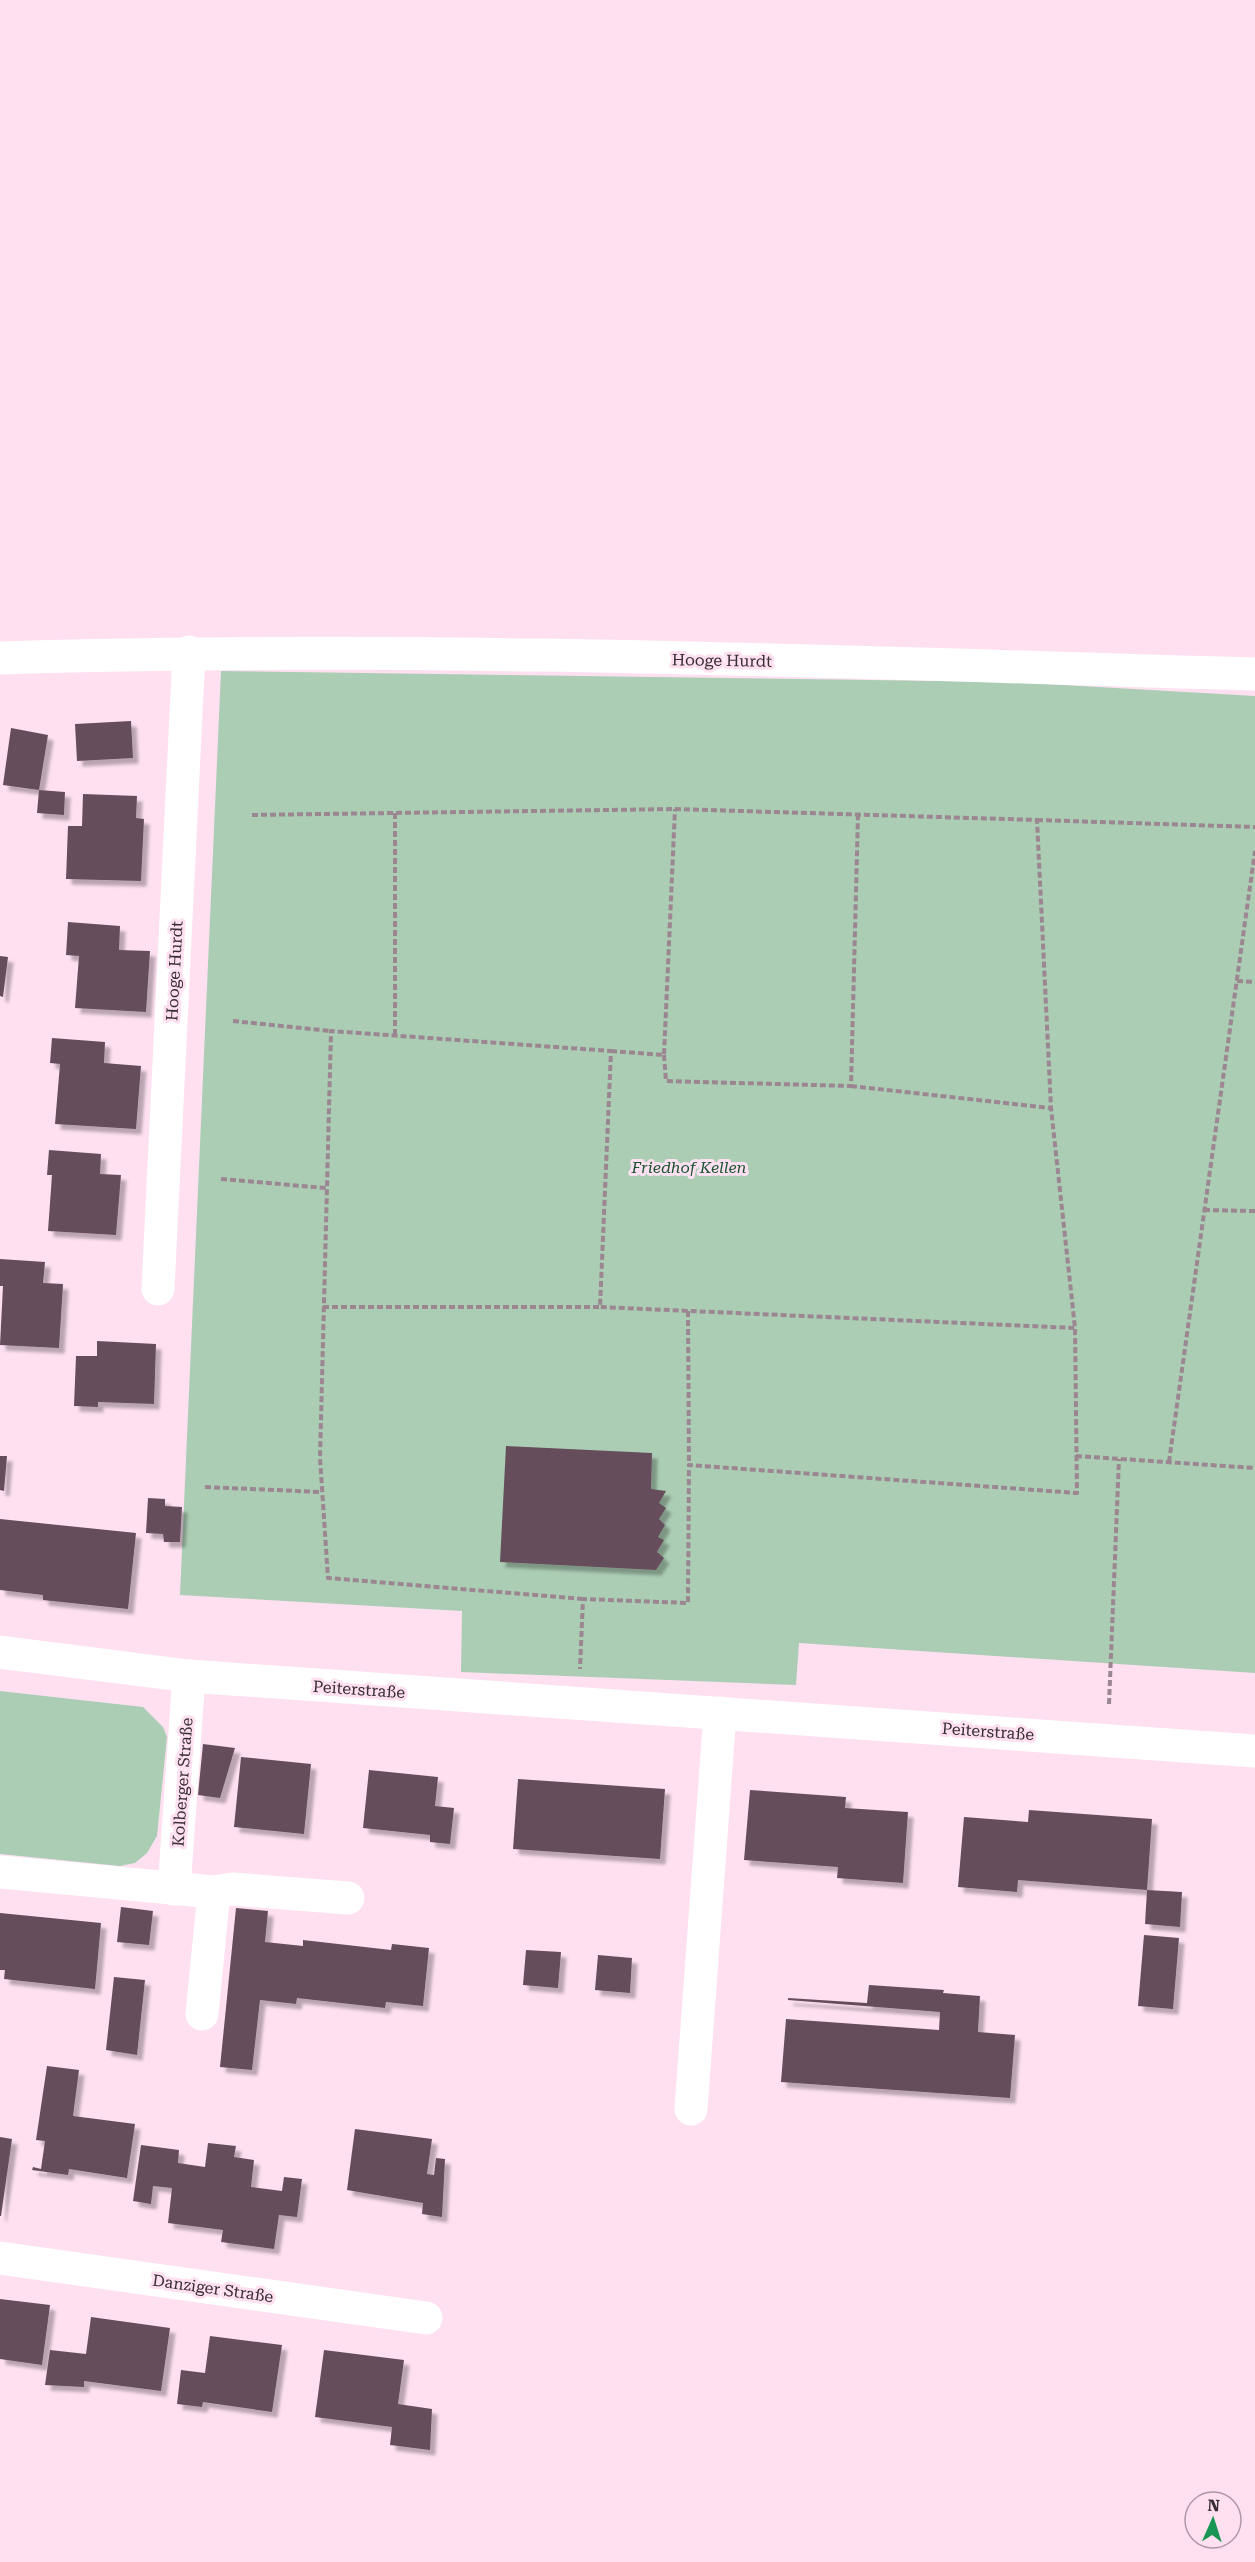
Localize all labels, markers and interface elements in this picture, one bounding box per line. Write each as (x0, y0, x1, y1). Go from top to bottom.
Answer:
street label: Hooge Hurdt (672, 650, 772, 671)
street label: Hooge Hurdt (162, 921, 187, 1022)
park label: Friedhof Kellen (631, 1158, 747, 1177)
street label: Peiterstraße (312, 1677, 406, 1702)
street label: Kolberger Straße (169, 1717, 197, 1847)
street label: Peiterstraße (941, 1719, 1035, 1744)
street label: Danziger Straße (151, 2271, 275, 2306)
north arrow (1183, 2490, 1243, 2550)
text: N (1207, 2496, 1220, 2515)

